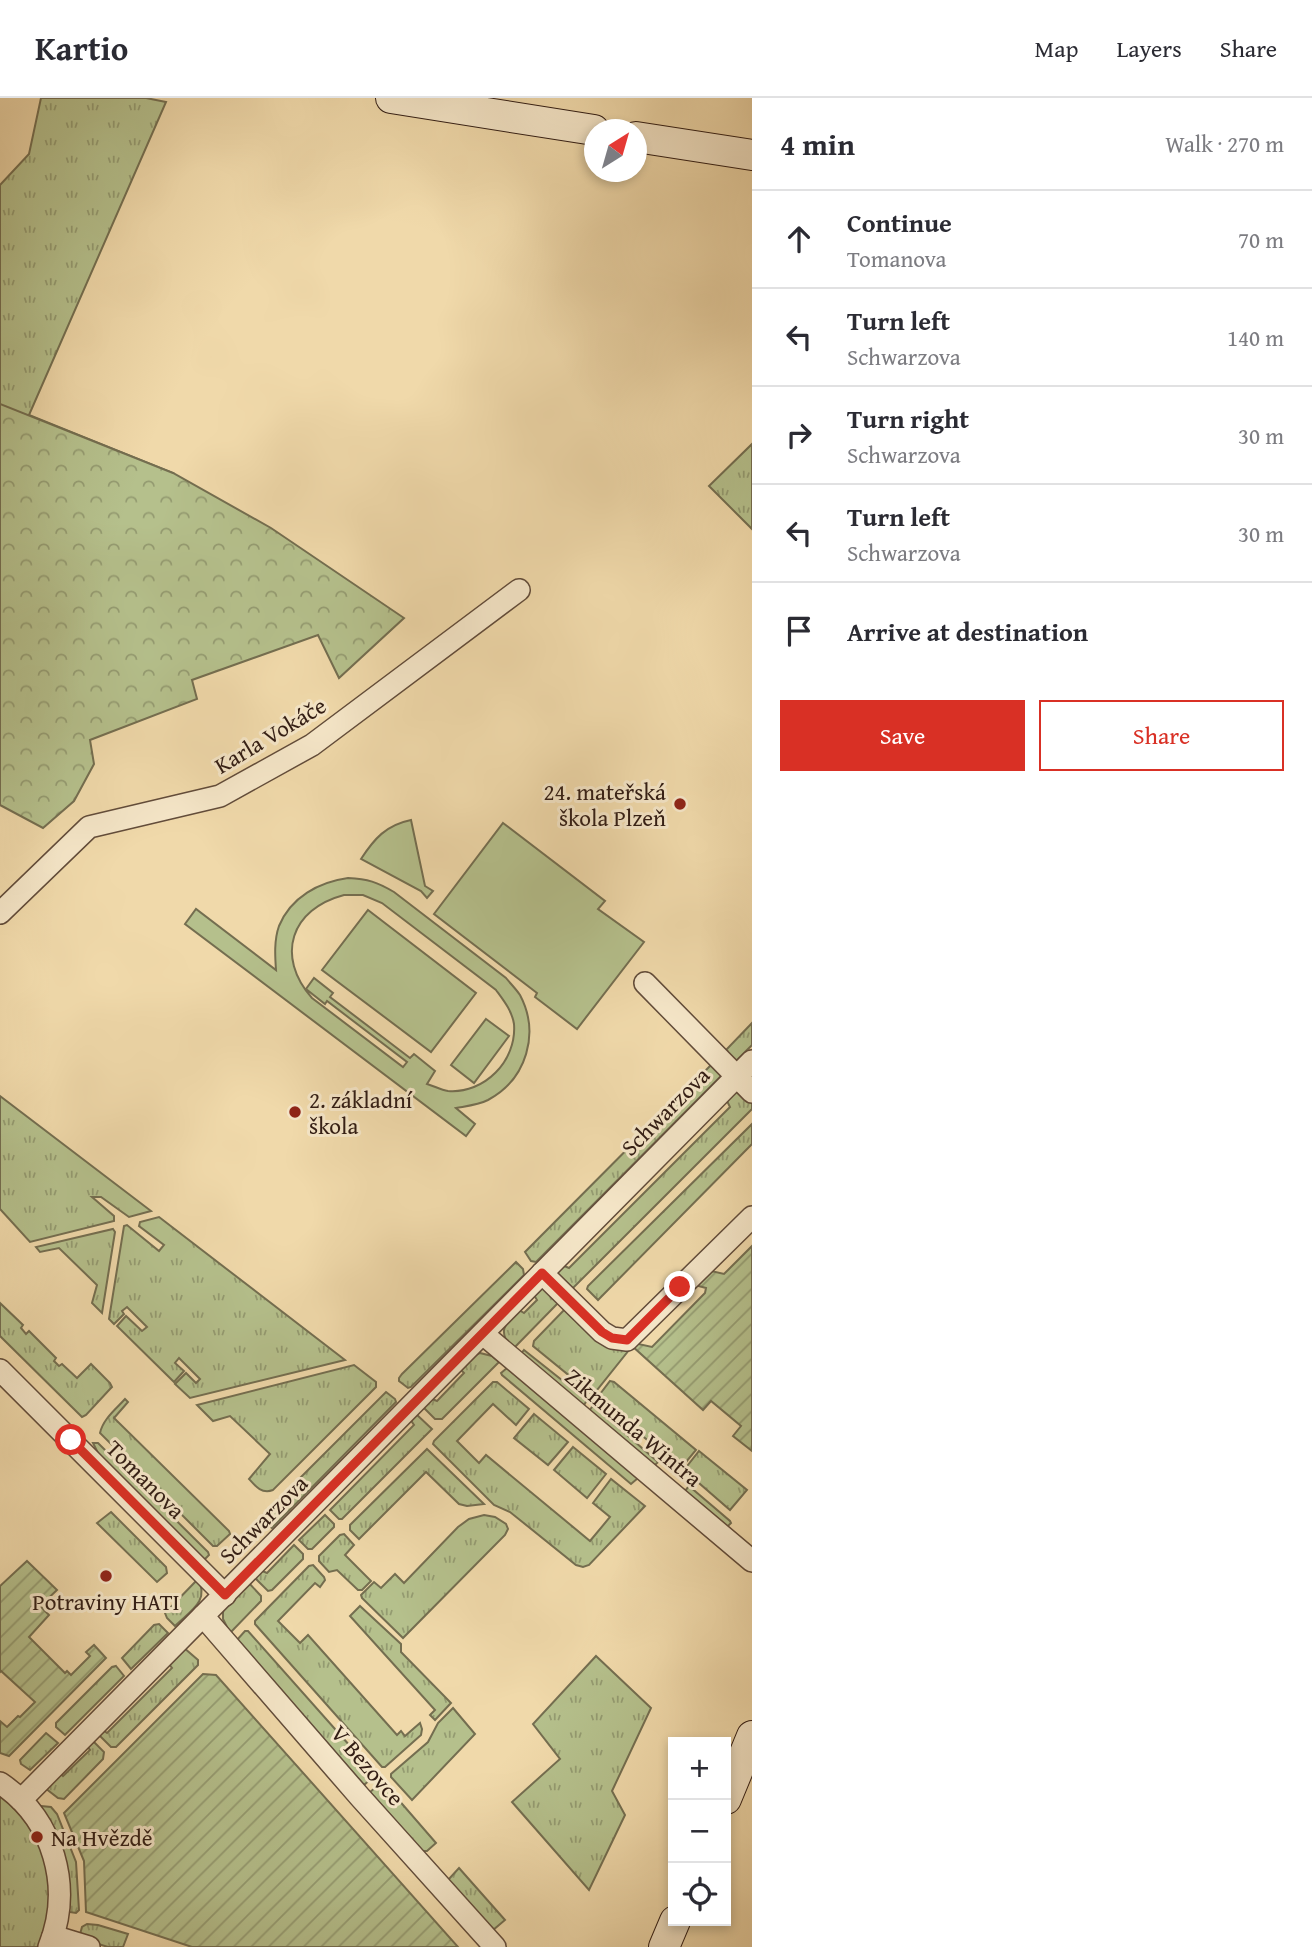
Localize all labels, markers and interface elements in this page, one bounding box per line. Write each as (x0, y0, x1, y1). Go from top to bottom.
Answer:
text: Kartio (35, 24, 128, 72)
text: Map (1035, 31, 1078, 66)
text: Layers (1116, 31, 1182, 66)
text: Share (1220, 31, 1277, 66)
north arrow (584, 119, 647, 182)
text: 4 min (780, 122, 855, 166)
text: Walk · 270 m (1165, 127, 1284, 160)
text: Continue (847, 203, 952, 242)
icon: ahead (780, 220, 818, 258)
text: 70 m (1238, 223, 1284, 256)
text: Tomanova (847, 242, 946, 275)
text: Turn left (847, 301, 950, 340)
icon: left (780, 318, 818, 356)
text: 140 m (1227, 321, 1284, 354)
text: Schwarzova (847, 340, 961, 373)
text: Turn right (847, 399, 969, 438)
icon: right (780, 416, 818, 454)
text: 30 m (1238, 419, 1284, 452)
text: Schwarzova (847, 438, 961, 471)
text: Turn left (847, 497, 950, 536)
icon: left (780, 514, 818, 552)
text: 30 m (1238, 517, 1284, 550)
text: Schwarzova (847, 536, 961, 569)
icon: arrive (780, 612, 818, 650)
text: Arrive at destination (847, 612, 1088, 651)
street label: Karla Vokáče (208, 689, 332, 781)
button: Save (780, 700, 1025, 771)
button: Share (1039, 700, 1284, 771)
place label: 24. mateřská škola Plzeň (543, 775, 666, 834)
marker: 24. mateřská škola Plzeň (672, 796, 688, 812)
street label: Schwarzova (613, 1059, 717, 1163)
place label: 2. základní škola (309, 1083, 413, 1142)
marker: 2. základní škola (287, 1104, 303, 1120)
route end (664, 1271, 695, 1302)
street label: Zikmunda Wintra (558, 1360, 710, 1494)
route start (55, 1424, 86, 1455)
street label: Tomanova (99, 1432, 193, 1526)
street label: Schwarzova (211, 1467, 315, 1571)
marker: Potraviny HATI (98, 1568, 114, 1584)
place label: Potraviny HATI (32, 1585, 180, 1618)
street label: V Bezovce (323, 1717, 413, 1813)
map controls (668, 1737, 731, 1926)
button: + (668, 1737, 731, 1800)
button: − (668, 1800, 731, 1863)
place label: Na Hvězdě (51, 1821, 153, 1854)
marker: Na Hvězdě (29, 1829, 45, 1845)
button: locate (668, 1863, 731, 1926)

